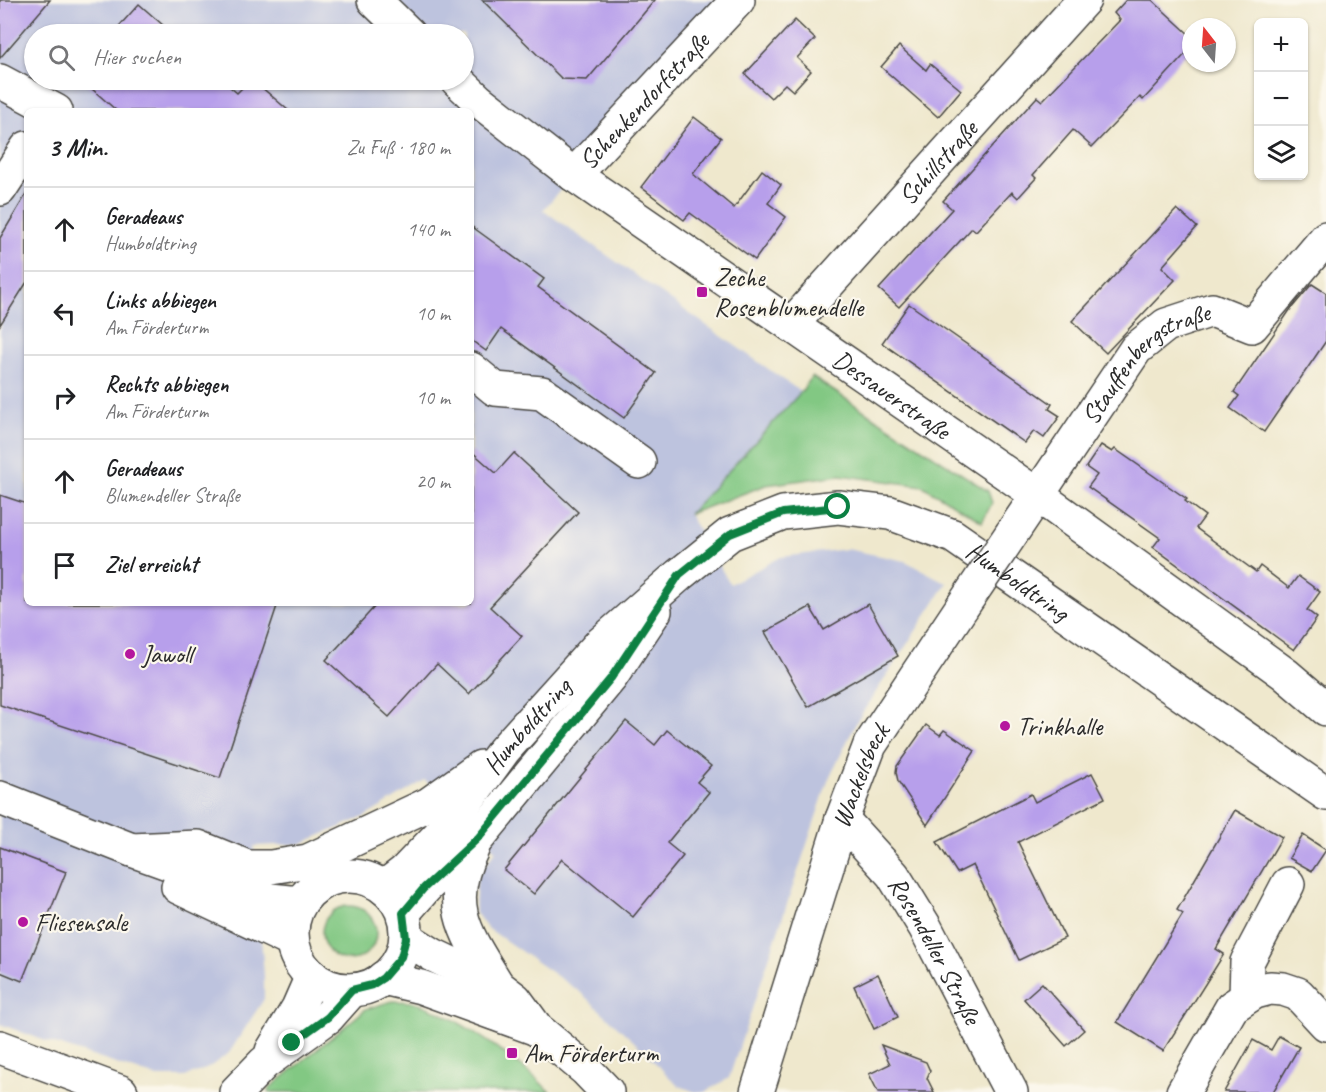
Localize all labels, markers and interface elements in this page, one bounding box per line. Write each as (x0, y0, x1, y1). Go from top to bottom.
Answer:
north arrow (1182, 18, 1236, 72)
map controls (1254, 18, 1308, 180)
button: + (1254, 18, 1308, 72)
street label: Schenkendorfstraße (572, 23, 718, 177)
search box (24, 24, 474, 90)
icon: search (45, 41, 78, 74)
text: Hier suchen (93, 43, 181, 71)
button: − (1254, 72, 1308, 126)
street label: Schillstraße (891, 111, 986, 212)
button: layers (1254, 126, 1308, 180)
text: 3 Min. (48, 131, 107, 164)
text: Zu Fuß · 180 m (347, 135, 450, 160)
text: Geradeaus (105, 203, 182, 231)
icon: ahead (48, 213, 81, 246)
text: 140 m (407, 217, 450, 242)
text: Humboldtring (105, 231, 196, 256)
place label: Zeche Rosenblumendelle (714, 261, 865, 324)
marker: Zeche Rosenblumendelle (695, 285, 709, 299)
text: Links abbiegen (105, 287, 216, 315)
street label: Stauffenbergstraße (1074, 295, 1216, 431)
icon: left (48, 297, 81, 330)
text: 10 m (416, 301, 450, 326)
text: Am Förderturm (105, 315, 208, 340)
street label: Dessauerstraße (826, 343, 959, 448)
text: Rechts abbiegen (105, 371, 228, 399)
icon: right (48, 381, 81, 414)
text: 10 m (416, 385, 450, 410)
text: Am Förderturm (105, 399, 208, 424)
text: Geradeaus (105, 455, 182, 483)
icon: ahead (48, 465, 81, 498)
text: 20 m (416, 469, 450, 494)
text: Blumendeller Straße (105, 483, 240, 508)
route start (824, 493, 850, 519)
street label: Humboldtring (960, 534, 1077, 629)
icon: arrive (48, 549, 81, 582)
text: Ziel erreicht (105, 551, 198, 579)
place label: Jawoll (140, 638, 197, 671)
marker: Jawoll (123, 647, 137, 661)
street label: Humboldtring (476, 670, 579, 781)
place label: Trinkhalle (1017, 710, 1104, 743)
street label: Wackelsbeck (824, 715, 898, 832)
marker: Trinkhalle (998, 719, 1012, 733)
street label: Rosendeller Straße (881, 870, 990, 1032)
place label: Fliesensale (35, 906, 129, 939)
marker: Fliesensale (16, 915, 30, 929)
route end (278, 1029, 304, 1055)
place label: Am Förderturm (524, 1037, 660, 1070)
marker: Am Förderturm (505, 1046, 519, 1060)

